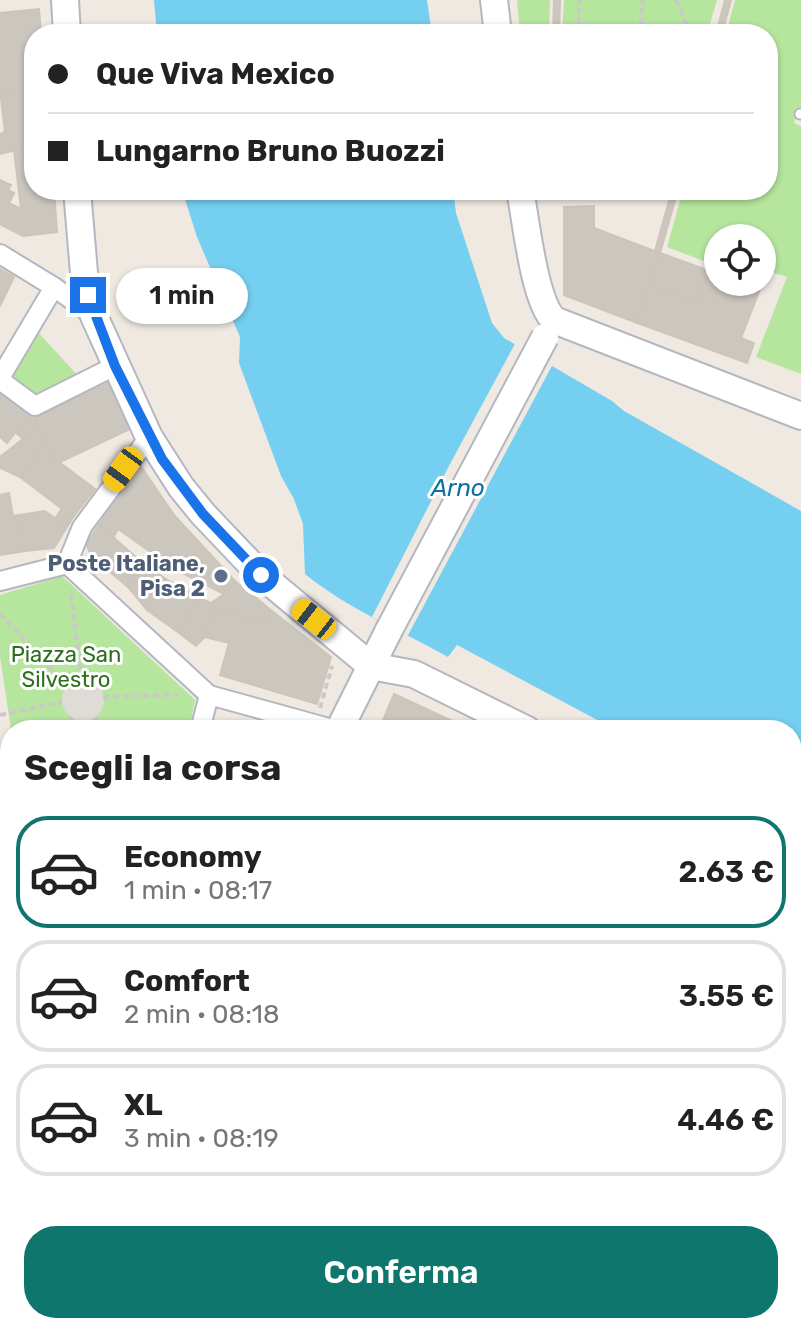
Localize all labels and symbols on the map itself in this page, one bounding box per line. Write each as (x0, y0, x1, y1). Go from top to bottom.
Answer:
callout: 1 min (116, 267, 248, 323)
route end (70, 277, 106, 313)
car (99, 443, 147, 495)
water label: Arno (429, 474, 485, 502)
place label: Poste Italiane, Pisa 2 (47, 550, 205, 602)
route start (243, 557, 279, 593)
marker: Poste Italiane, Pisa 2 (212, 567, 230, 585)
car (288, 595, 340, 643)
park label: Piazza San Silvestro (11, 641, 121, 693)

